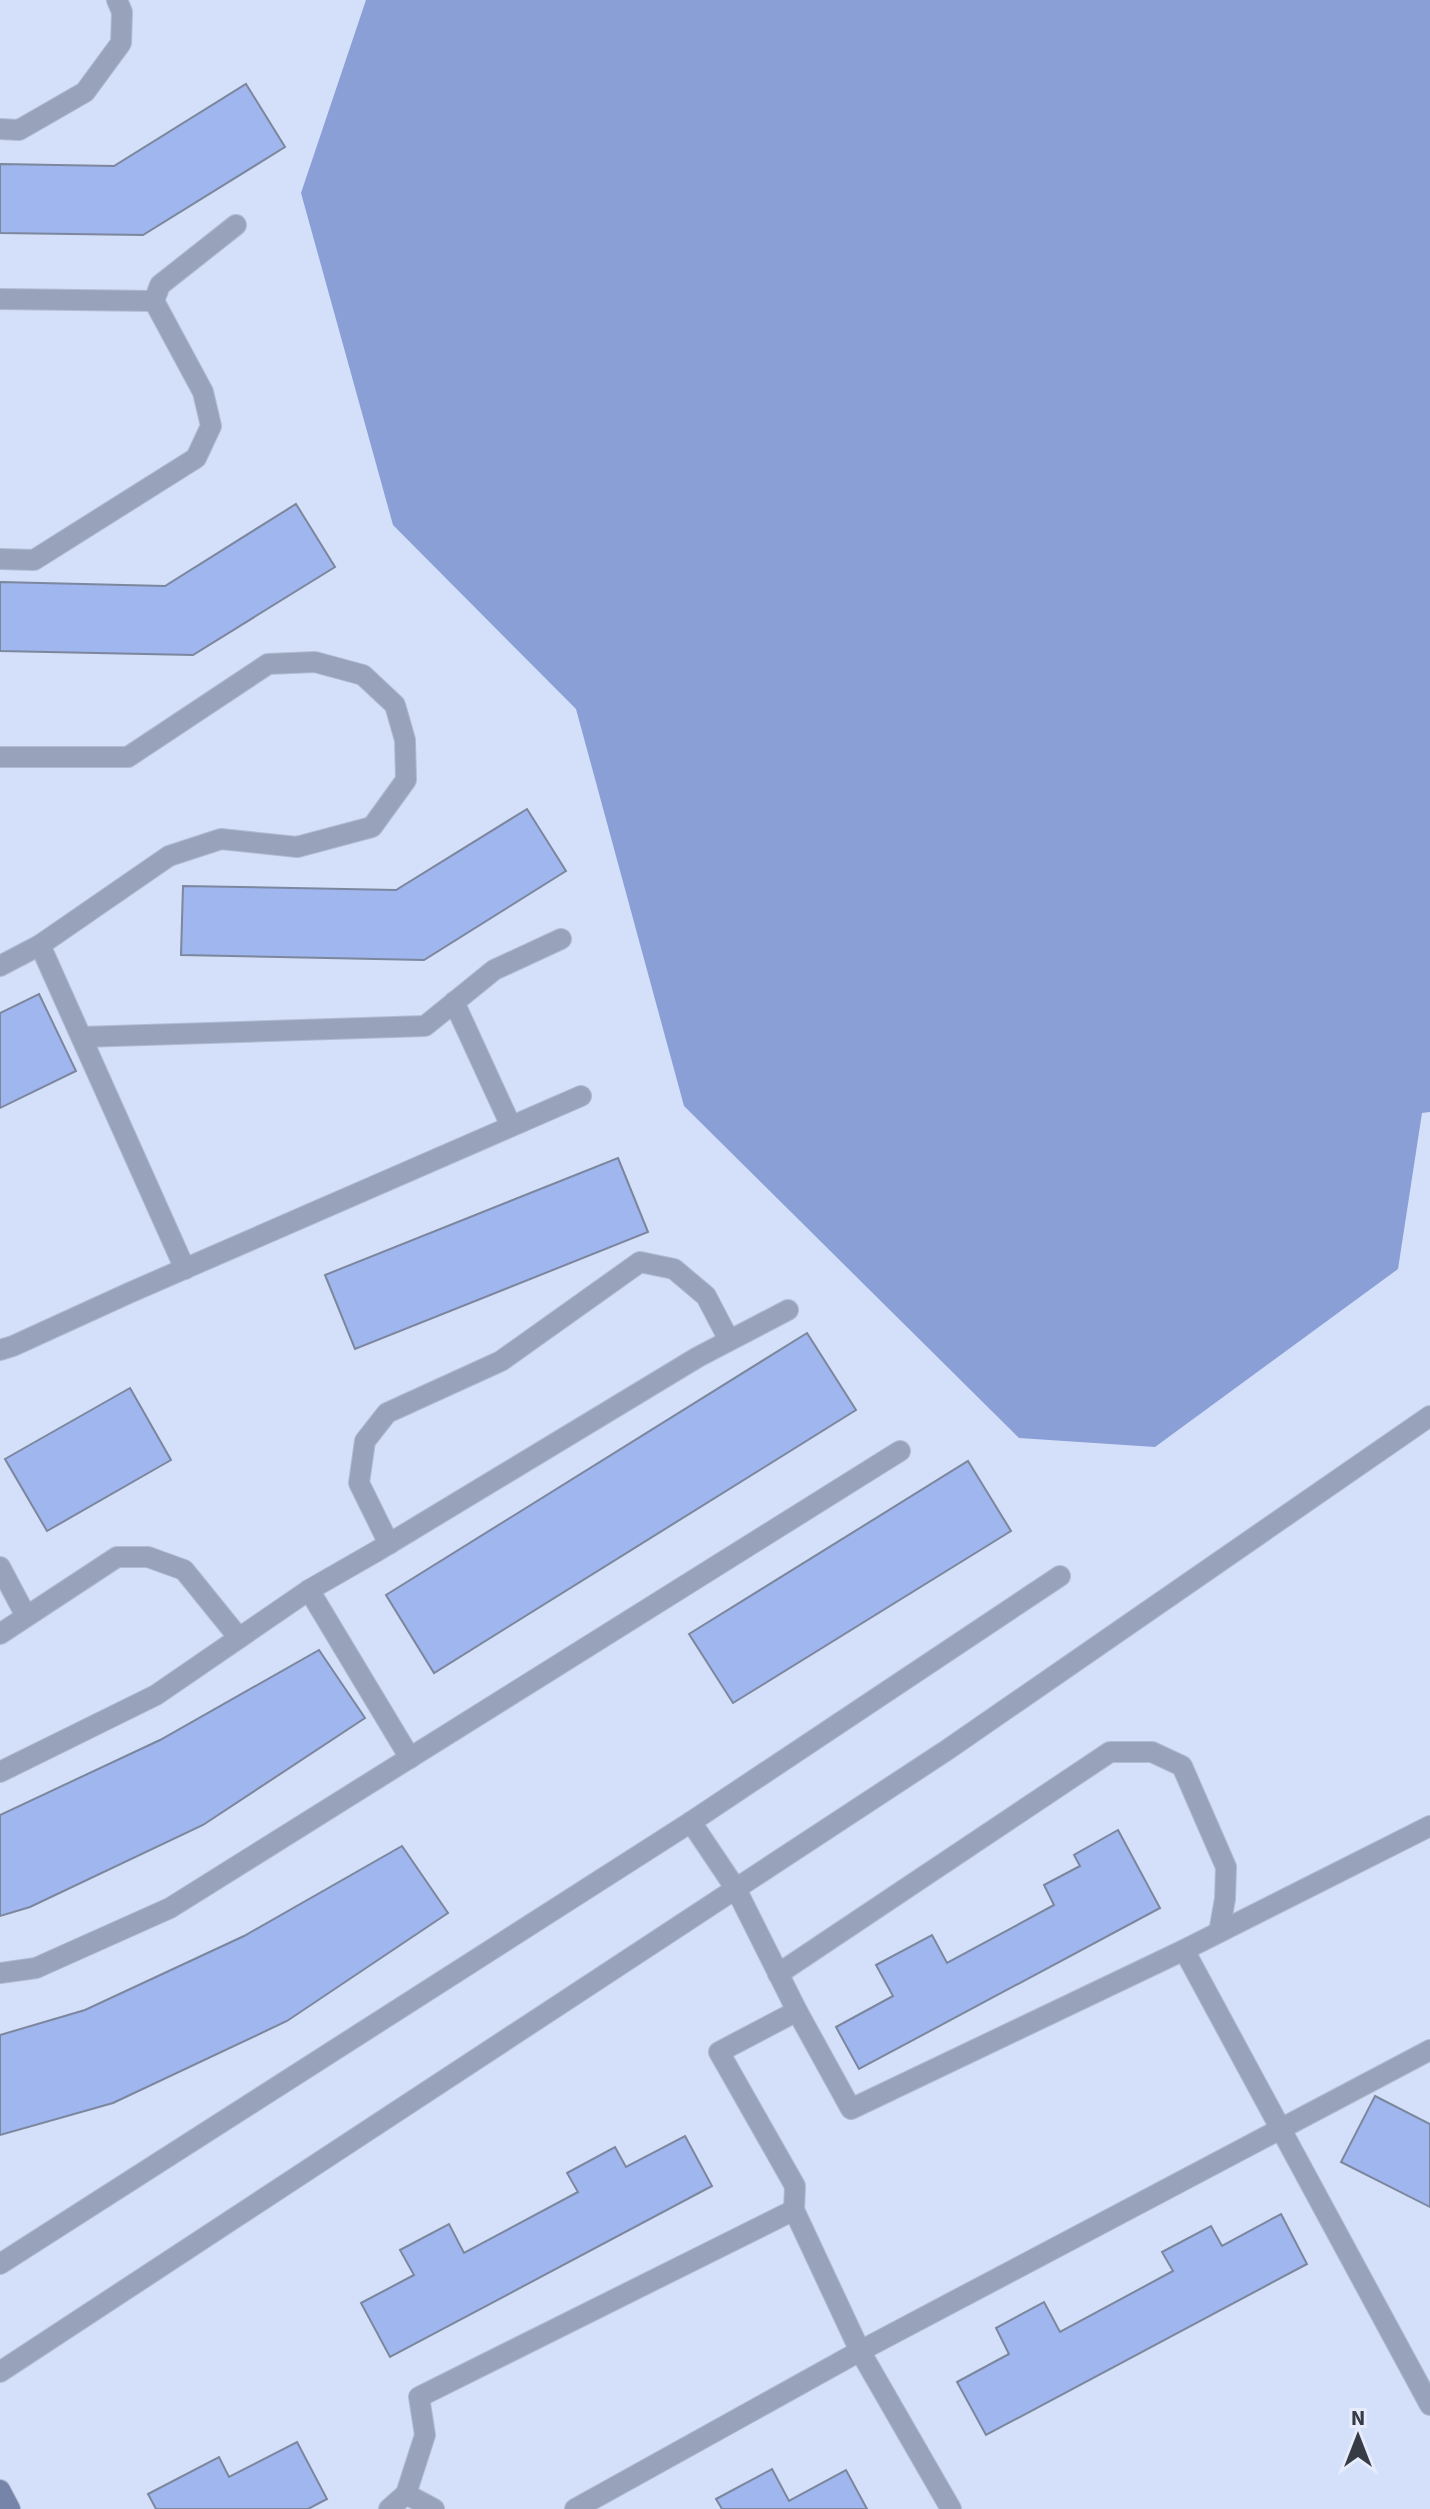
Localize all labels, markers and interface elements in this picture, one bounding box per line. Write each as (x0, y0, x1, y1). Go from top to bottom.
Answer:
north arrow (1318, 2397, 1398, 2477)
text: N (1351, 2402, 1365, 2434)

